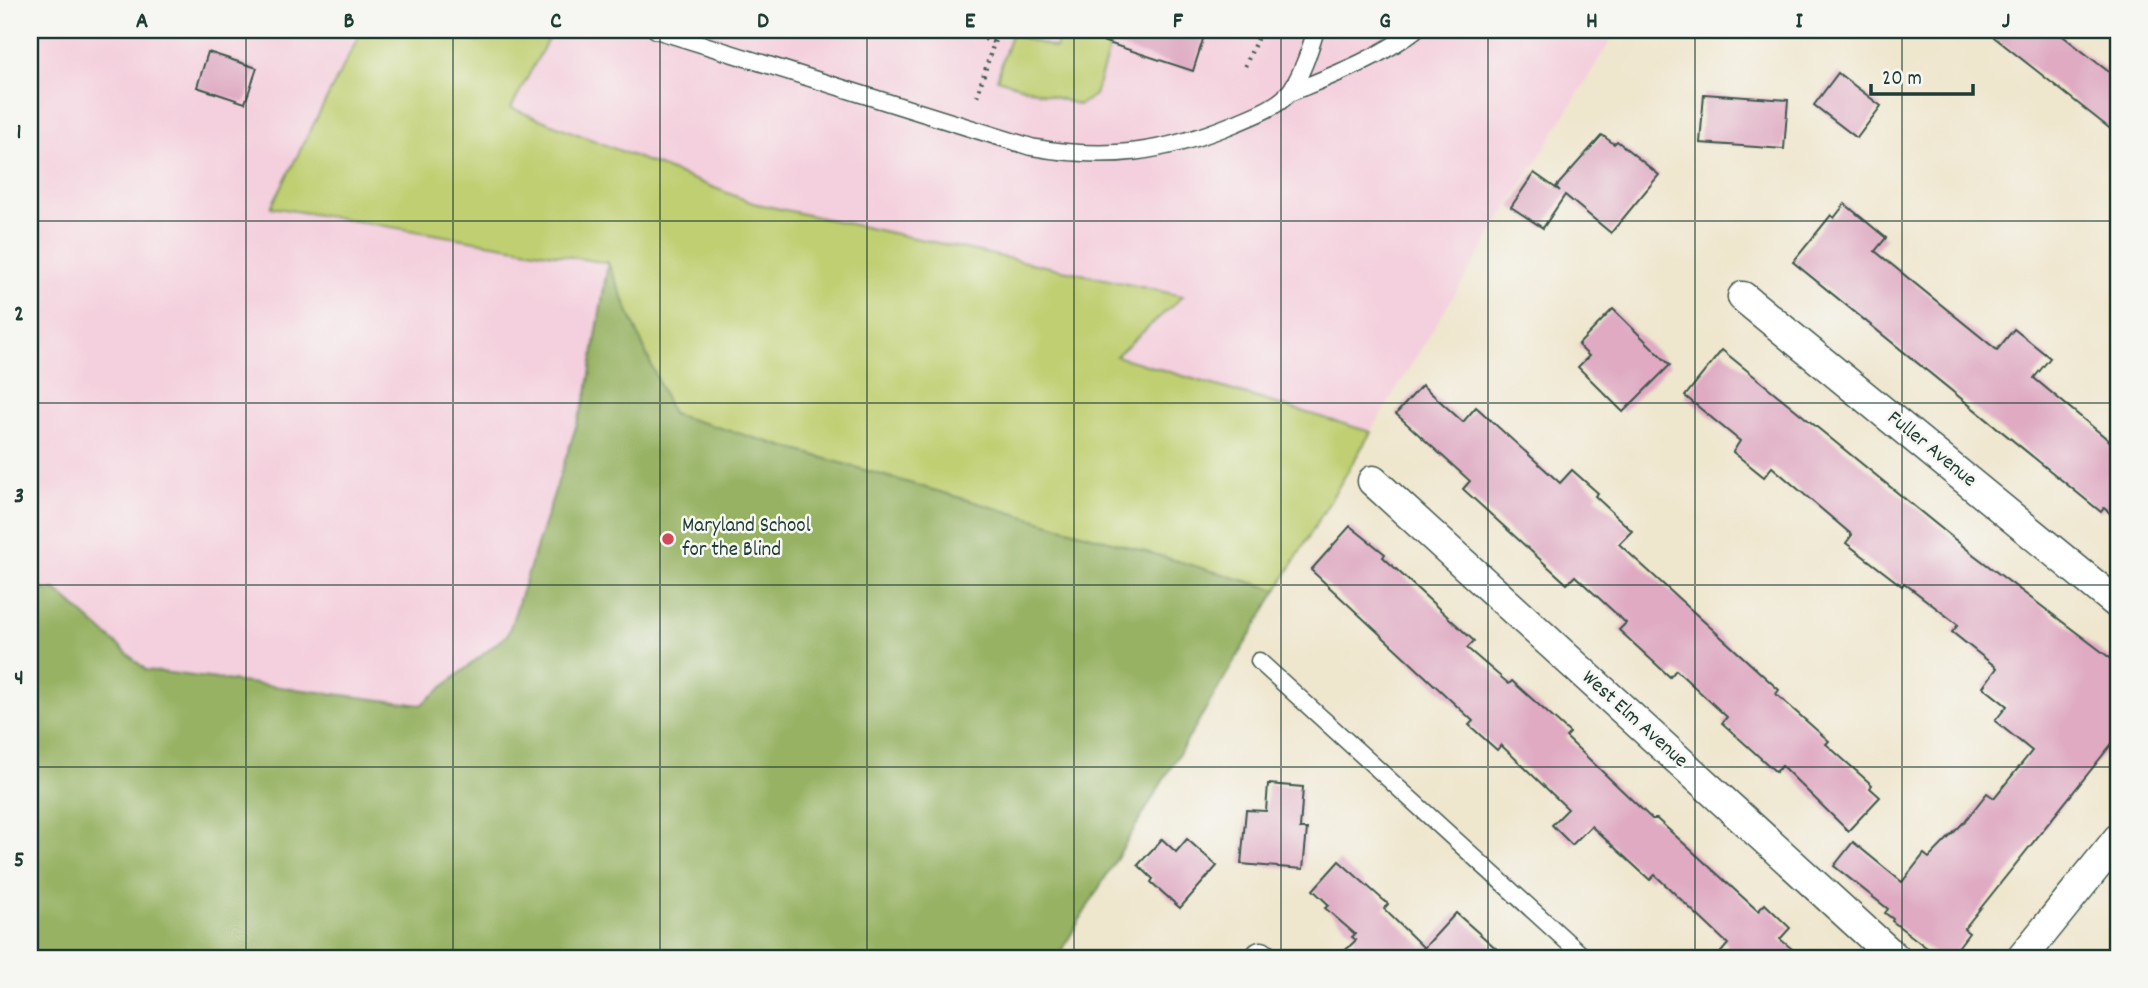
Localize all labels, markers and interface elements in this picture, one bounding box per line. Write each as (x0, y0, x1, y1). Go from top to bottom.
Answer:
text: A (136, 6, 148, 39)
text: B (344, 6, 355, 39)
text: C (550, 6, 562, 39)
text: D (757, 6, 769, 39)
text: E (965, 6, 976, 39)
text: F (1173, 6, 1184, 39)
text: G (1379, 6, 1391, 39)
text: H (1586, 6, 1598, 39)
text: I (1795, 6, 1803, 39)
text: J (2002, 6, 2010, 39)
scale bar (1871, 52, 1973, 96)
text: 20 m (1882, 65, 1922, 95)
text: 1 (16, 117, 22, 150)
text: 2 (14, 299, 24, 332)
street label: Fuller Avenue (1880, 404, 1982, 496)
text: 3 (14, 481, 24, 514)
place label: Maryland School for the Blind (682, 512, 811, 566)
marker: Maryland School for the Blind (660, 531, 676, 547)
text: 4 (14, 663, 24, 696)
street label: West Elm Avenue (1574, 664, 1694, 776)
text: 5 (14, 845, 24, 878)

